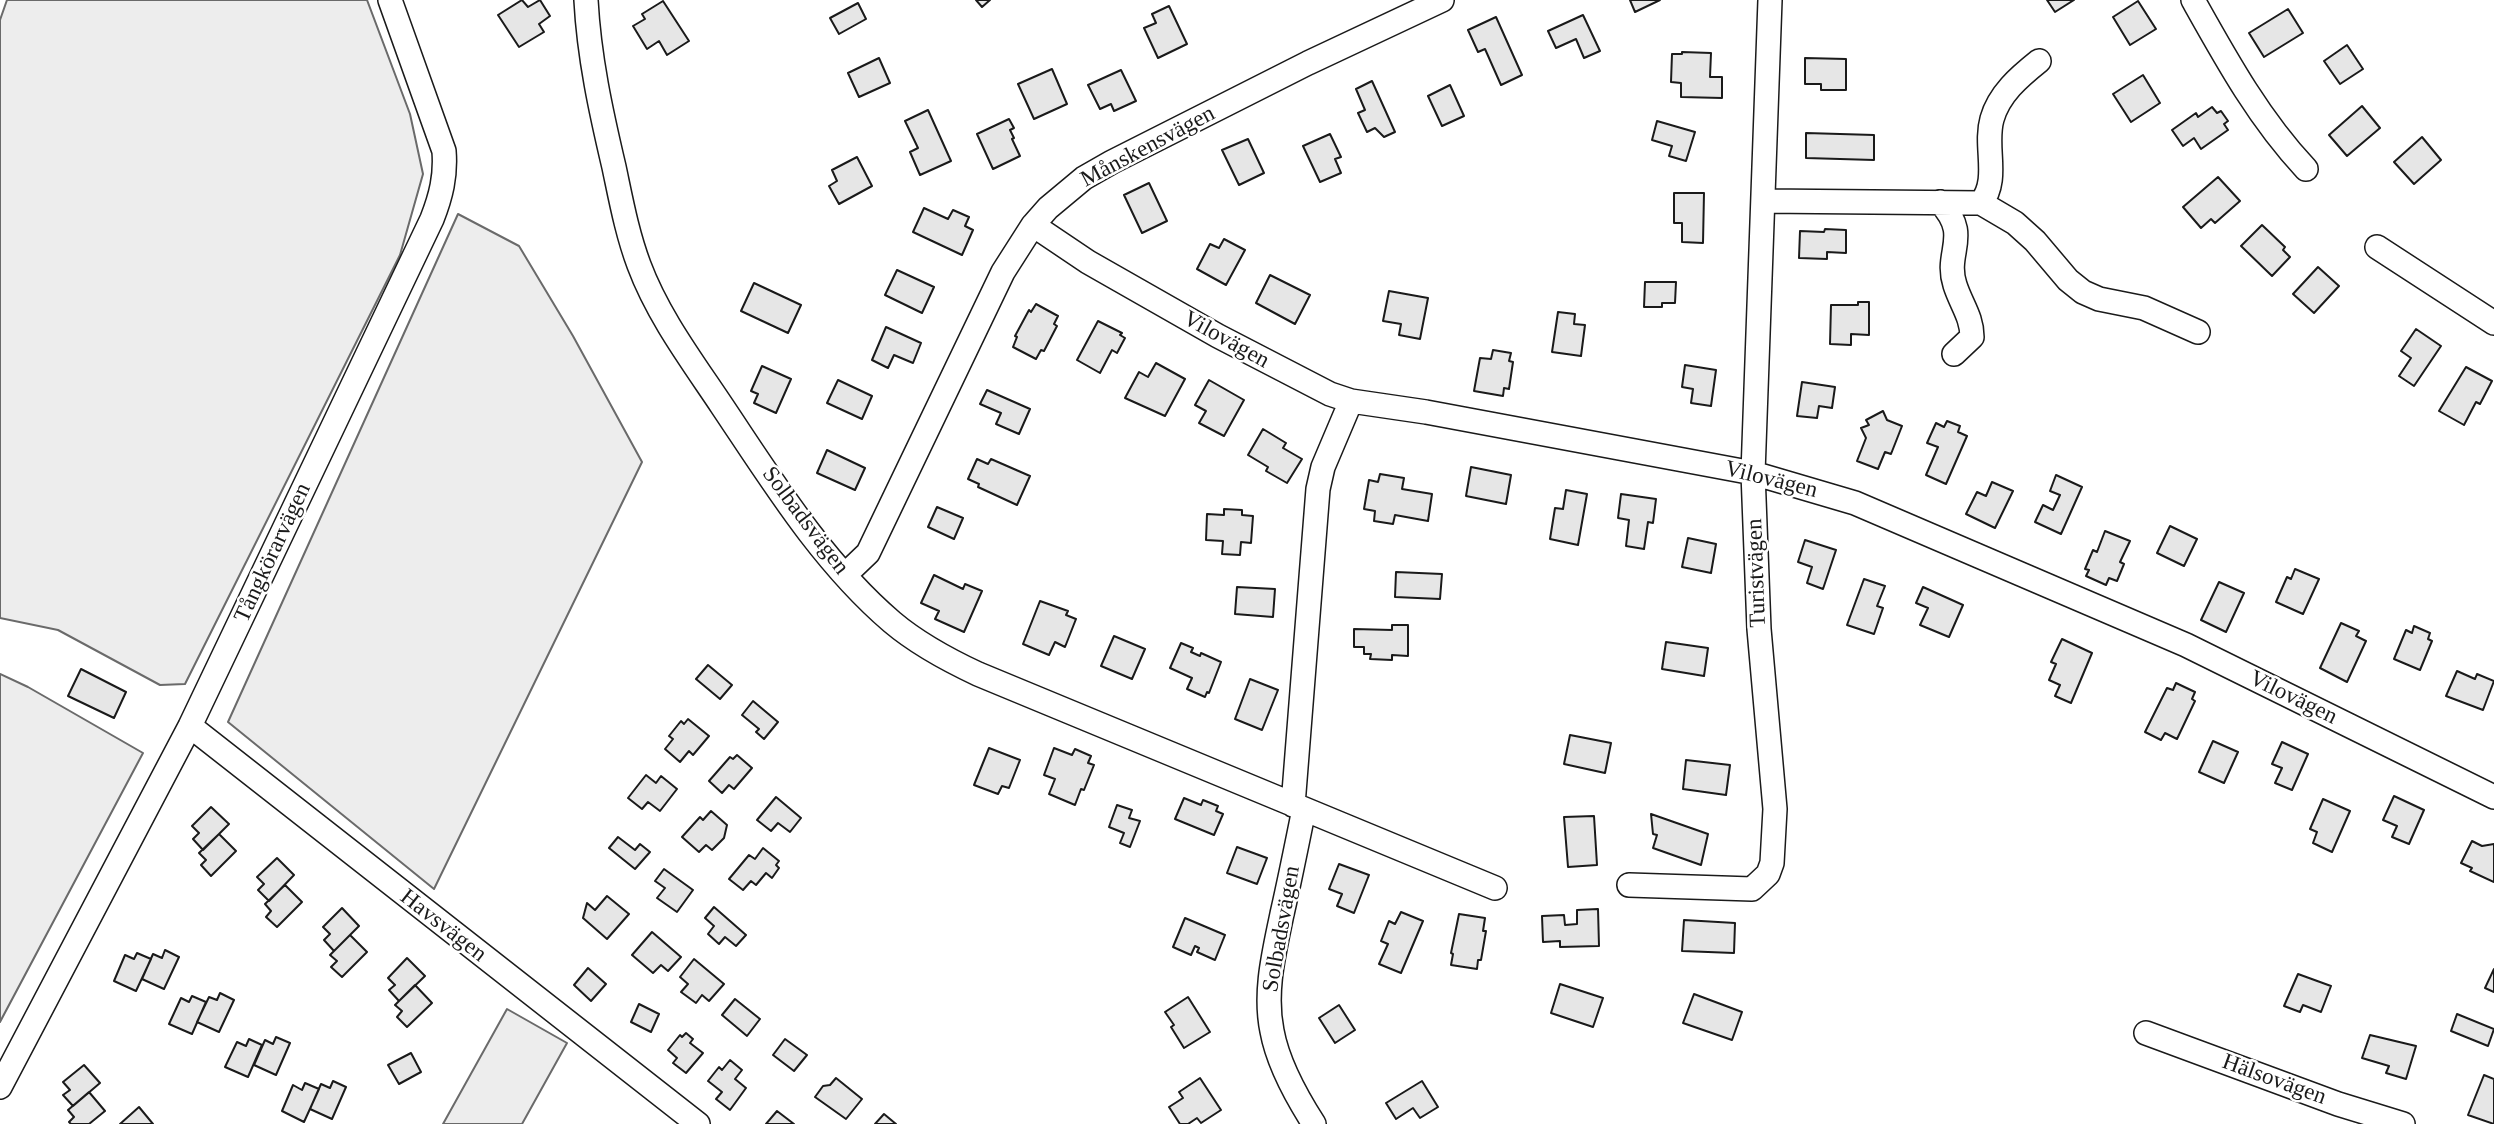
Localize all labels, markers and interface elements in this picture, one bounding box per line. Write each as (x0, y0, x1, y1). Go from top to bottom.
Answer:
street label: Månskensvägen (1076, 100, 1220, 194)
street label: Vilovägen (1178, 305, 1274, 375)
street label: Vilovägen (1722, 455, 1820, 505)
street label: Solbadsvägen (756, 462, 854, 580)
street label: Tångkörarvägen (229, 479, 317, 627)
street label: Turistvägen (1741, 518, 1773, 628)
street label: Vilovägen (2245, 665, 2341, 731)
street label: Solbadsvägen (1257, 864, 1307, 994)
street label: Havsvägen (394, 884, 492, 968)
street label: Hälsovägen (2218, 1048, 2330, 1112)

